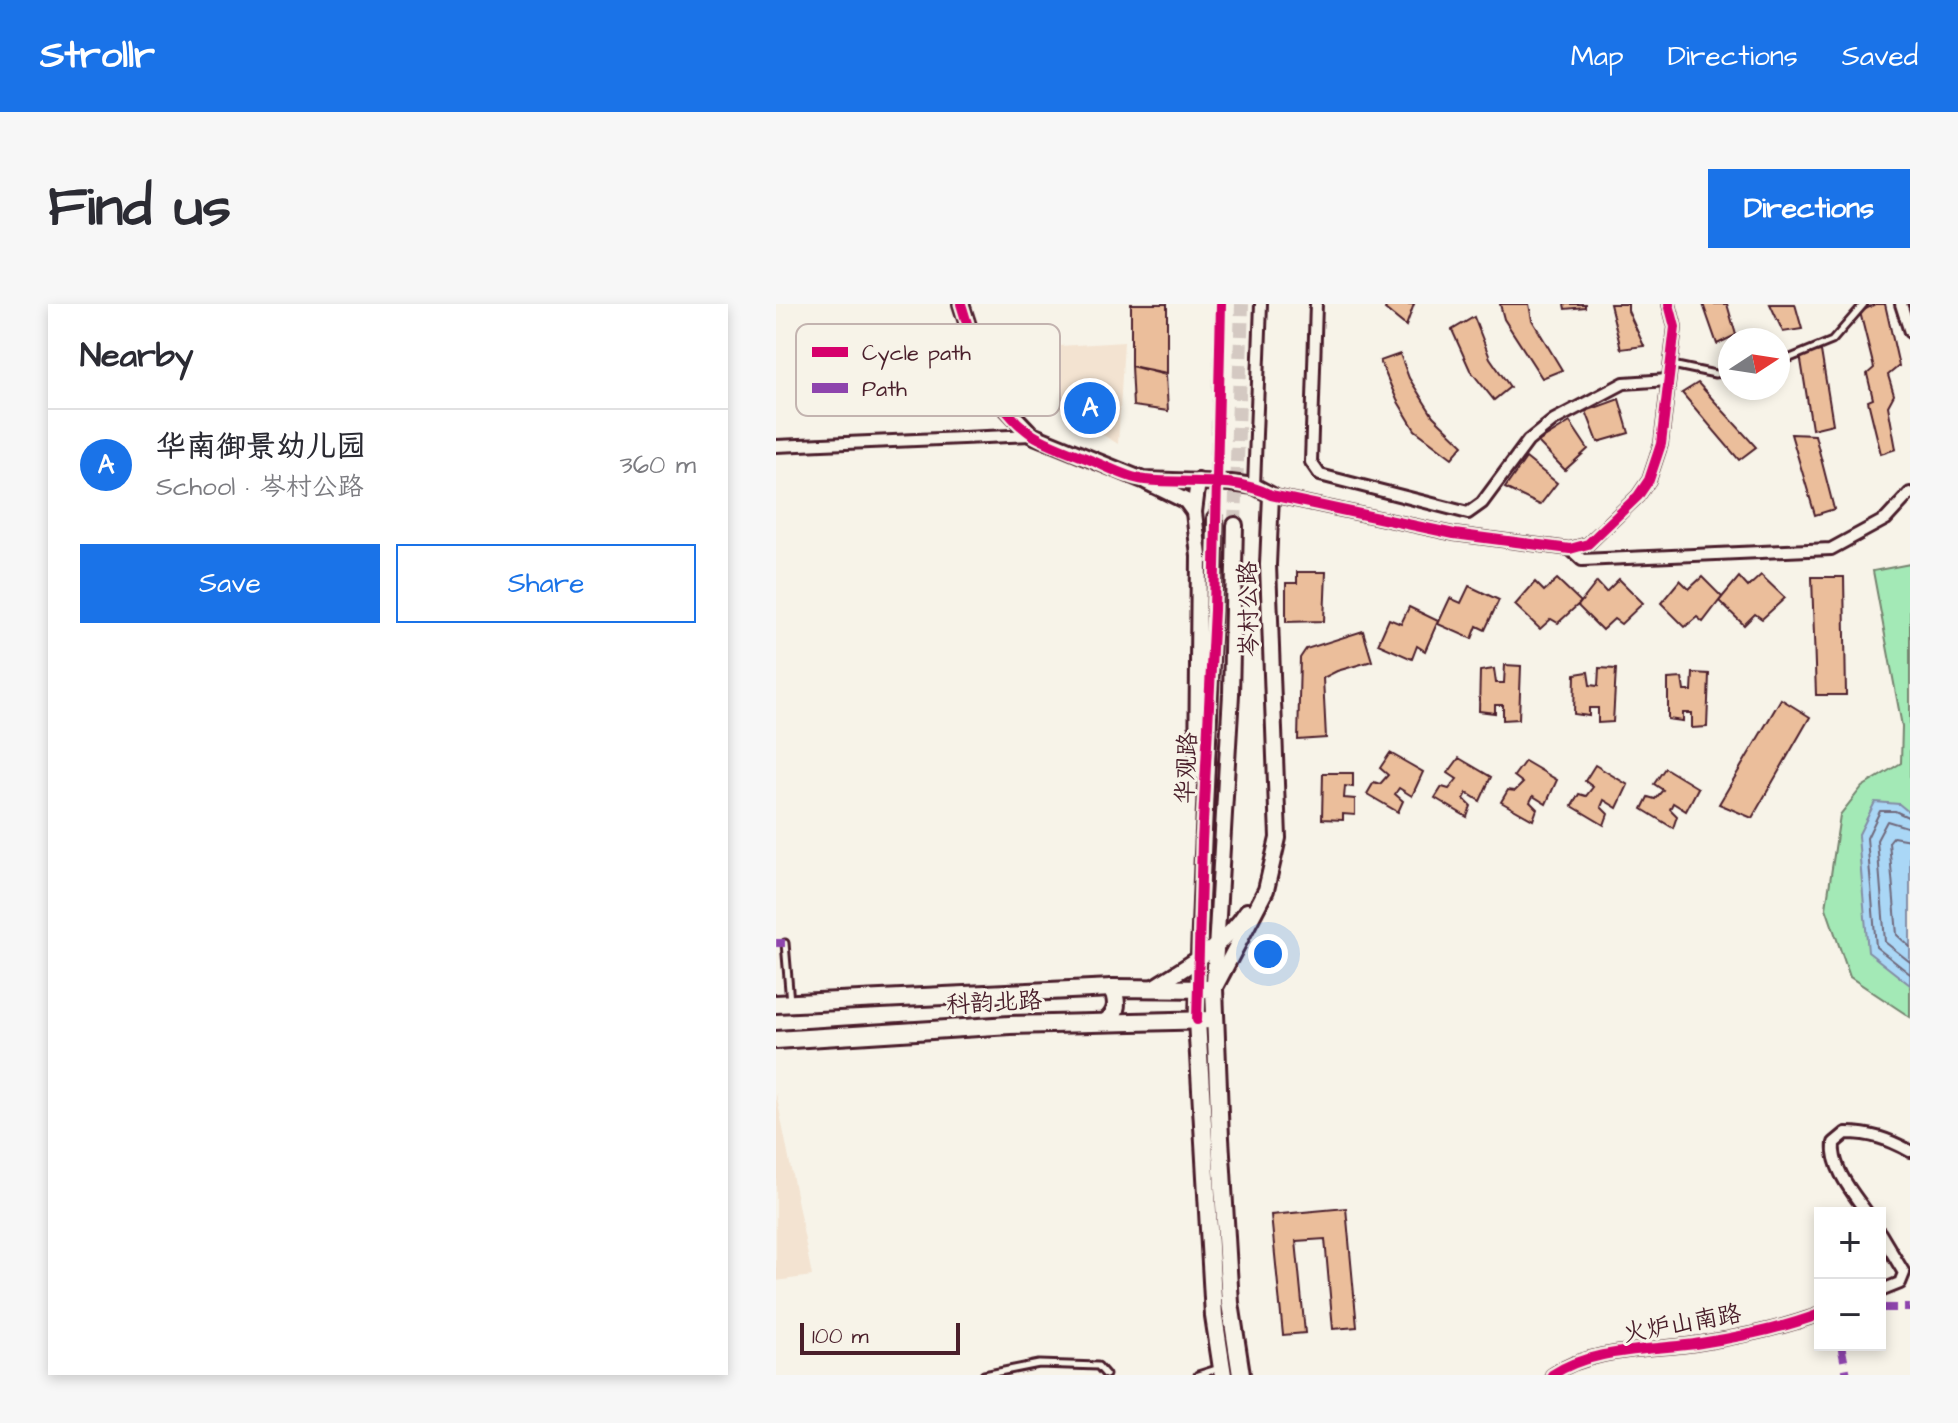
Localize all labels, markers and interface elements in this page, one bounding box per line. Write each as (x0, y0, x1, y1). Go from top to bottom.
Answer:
text: Strollr (40, 30, 155, 82)
text: Map (1571, 37, 1624, 76)
text: Directions (1668, 37, 1798, 76)
text: Saved (1842, 37, 1918, 76)
text: Find us (48, 169, 231, 247)
button: Directions (1708, 169, 1910, 248)
legend (796, 324, 1060, 416)
north arrow (1718, 328, 1790, 400)
text: Nearby (80, 332, 194, 380)
text: Cycle path (862, 338, 971, 370)
text: Path (862, 374, 907, 405)
pin: A (1064, 378, 1116, 438)
text: 华南御景幼儿园 (156, 426, 366, 468)
text: A (98, 447, 114, 483)
text: 360 m (619, 447, 696, 483)
text: School · 岑村公路 (156, 469, 364, 505)
button: Save (80, 544, 380, 623)
button: Share (396, 544, 696, 623)
street label: 岑村公路 (1231, 561, 1267, 657)
street label: 华观路 (1168, 731, 1206, 805)
your location (1248, 934, 1288, 974)
street label: 科韵北路 (945, 984, 1043, 1022)
map controls (1814, 1207, 1886, 1351)
button: + (1814, 1207, 1886, 1279)
button: − (1814, 1279, 1886, 1351)
street label: 火炉山南路 (1620, 1297, 1744, 1351)
scale bar (800, 1319, 960, 1355)
text: 100 m (812, 1321, 869, 1352)

